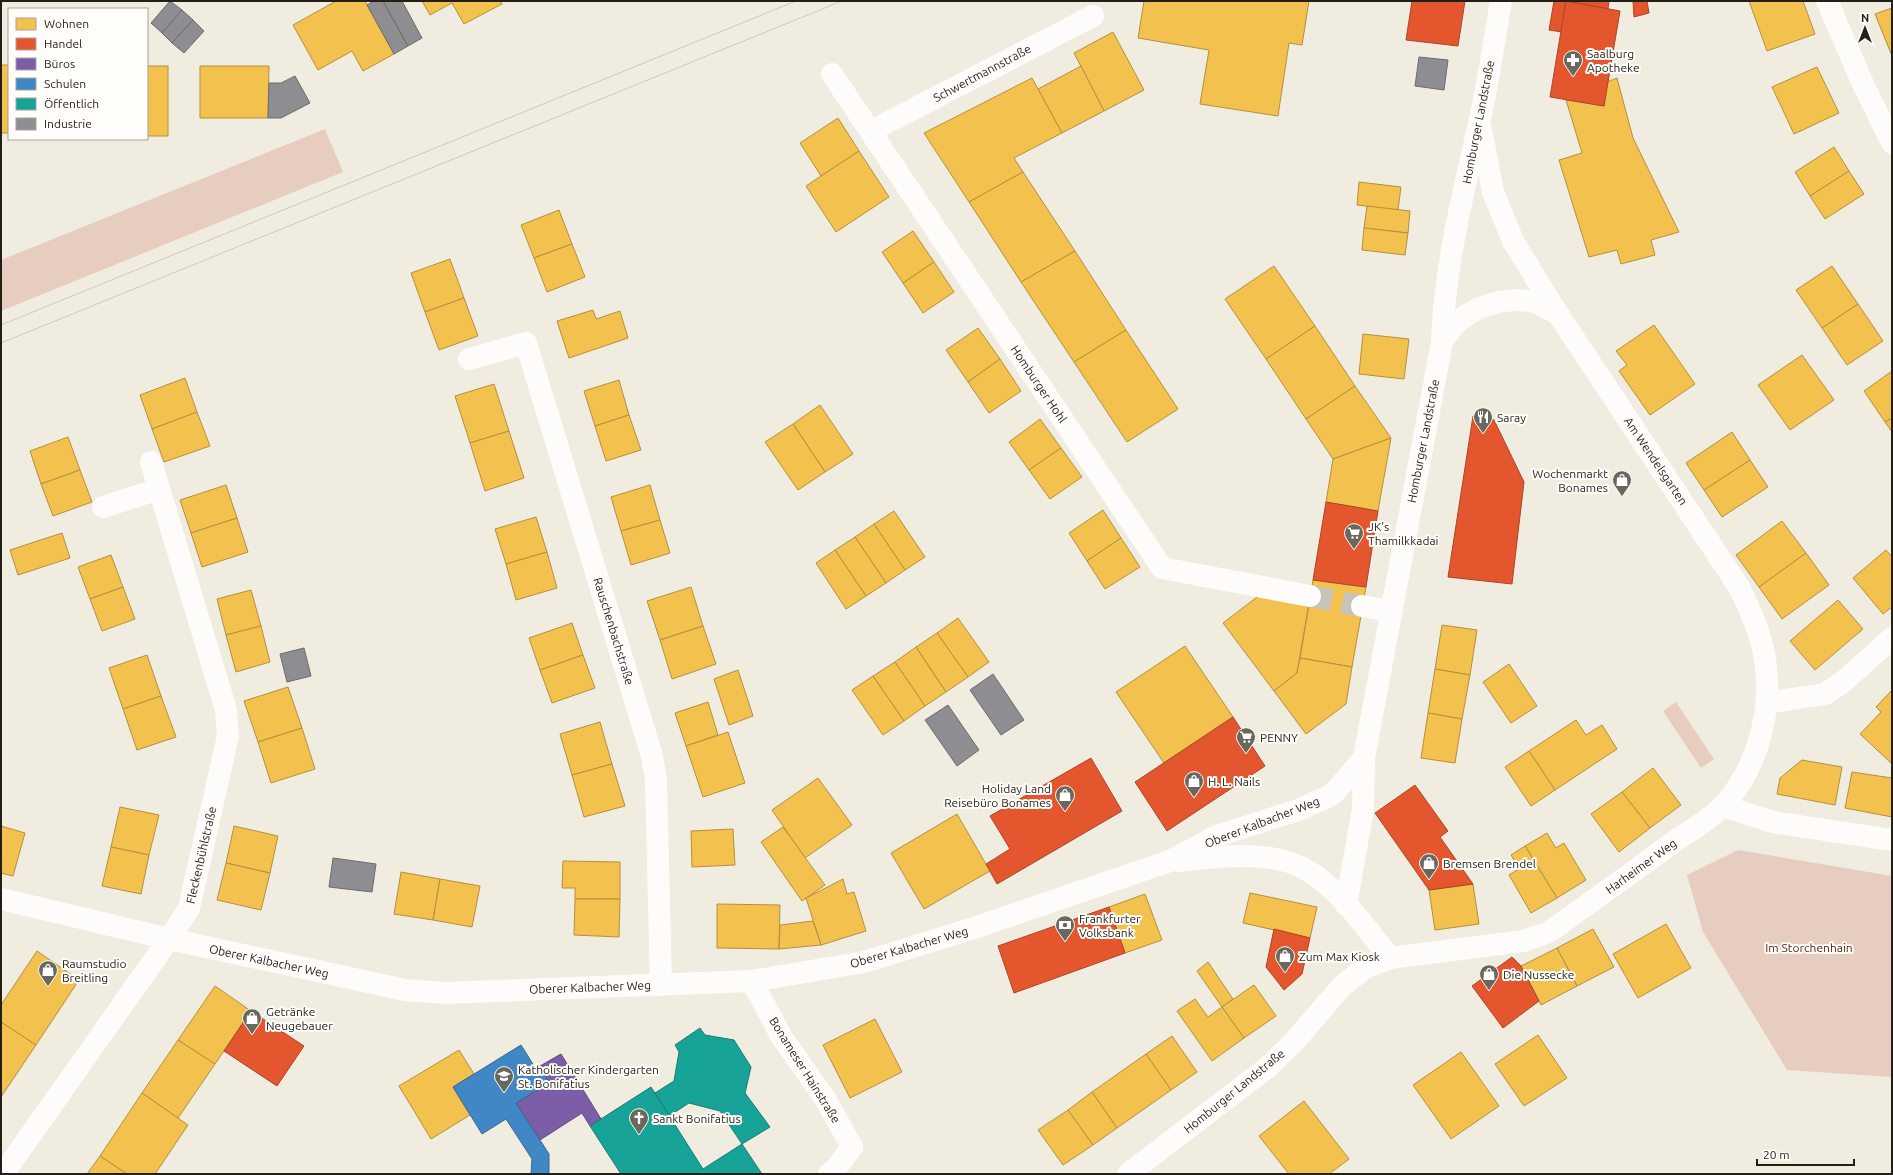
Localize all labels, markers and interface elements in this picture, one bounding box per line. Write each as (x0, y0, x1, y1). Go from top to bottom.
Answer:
legend (8, 8, 148, 140)
north arrow (1845, 8, 1885, 48)
text: N (1861, 12, 1869, 24)
text: Wohnen (44, 17, 89, 30)
text: Handel (44, 37, 82, 50)
street label: Schwertmannstraße (931, 42, 1033, 104)
place label: Saalburg Apotheke (1587, 47, 1640, 74)
pharmacy icon: Saalburg Apotheke (1562, 49, 1584, 77)
text: Büros (44, 57, 75, 70)
street label: Homburger Landstraße (1460, 59, 1496, 185)
text: Schulen (44, 77, 86, 90)
text: Öffentlich (44, 97, 99, 110)
text: Industrie (44, 117, 92, 130)
street label: Homburger Hohl (1008, 343, 1070, 425)
street label: Homburger Landstraße (1405, 378, 1441, 504)
restaurant icon: Saray (1472, 406, 1494, 434)
place label: Saray (1497, 411, 1526, 424)
street label: Am Wendelsgarten (1622, 415, 1690, 507)
place label: Wochenmarkt Bonames (1532, 467, 1608, 494)
shop icon: Wochenmarkt Bonames (1611, 469, 1633, 497)
place label: JK's Thamilkkadai (1368, 520, 1439, 547)
supermarket icon: JK's Thamilkkadai (1343, 522, 1365, 550)
street label: Rauschenbachstraße (591, 576, 637, 686)
supermarket icon: PENNY (1235, 726, 1257, 754)
place label: PENNY (1260, 731, 1298, 744)
shop icon: H. L. Nails (1183, 770, 1205, 798)
place label: H. L. Nails (1208, 775, 1260, 788)
place label: Holiday Land Reisebüro Bonames (944, 782, 1051, 809)
shop icon: Holiday Land Reisebüro Bonames (1054, 784, 1076, 812)
street label: Oberer Kalbacher Weg (1203, 794, 1321, 850)
street label: Fleckenbühlstraße (183, 805, 219, 905)
street label: Harheimer Weg (1603, 836, 1679, 896)
shop icon: Bremsen Brendel (1418, 852, 1440, 880)
place label: Bremsen Brendel (1443, 857, 1536, 870)
place label: Frankfurter Volksbank (1079, 912, 1141, 939)
bank icon: Frankfurter Volksbank (1054, 914, 1076, 942)
street label: Oberer Kalbacher Weg (849, 924, 969, 970)
park label: Im Storchenhain (1765, 941, 1853, 954)
street label: Oberer Kalbacher Weg (208, 942, 330, 980)
shop icon: Zum Max Kiosk (1274, 945, 1296, 973)
place label: Zum Max Kiosk (1299, 950, 1380, 963)
place label: Raumstudio Breitling (62, 957, 127, 984)
shop icon: Raumstudio Breitling (37, 959, 59, 987)
shop icon: Die Nussecke (1478, 963, 1500, 991)
place label: Die Nussecke (1503, 968, 1574, 981)
street label: Oberer Kalbacher Weg (529, 978, 651, 996)
place label: Getränke Neugebauer (266, 1005, 333, 1032)
shop icon: Getränke Neugebauer (241, 1007, 263, 1035)
street label: Bonameser Hainstraße (767, 1015, 843, 1125)
street label: Homburger Landstraße (1181, 1046, 1287, 1136)
place label: Katholischer Kindergarten St. Bonifatius (518, 1063, 659, 1090)
school or university icon: Katholischer Kindergarten St. Bonifatius (493, 1065, 515, 1093)
church icon: Sankt Bonifatius (628, 1107, 650, 1135)
place label: Sankt Bonifatius (653, 1112, 741, 1125)
scale bar (1757, 1141, 1854, 1167)
text: 20 m (1763, 1148, 1790, 1161)

